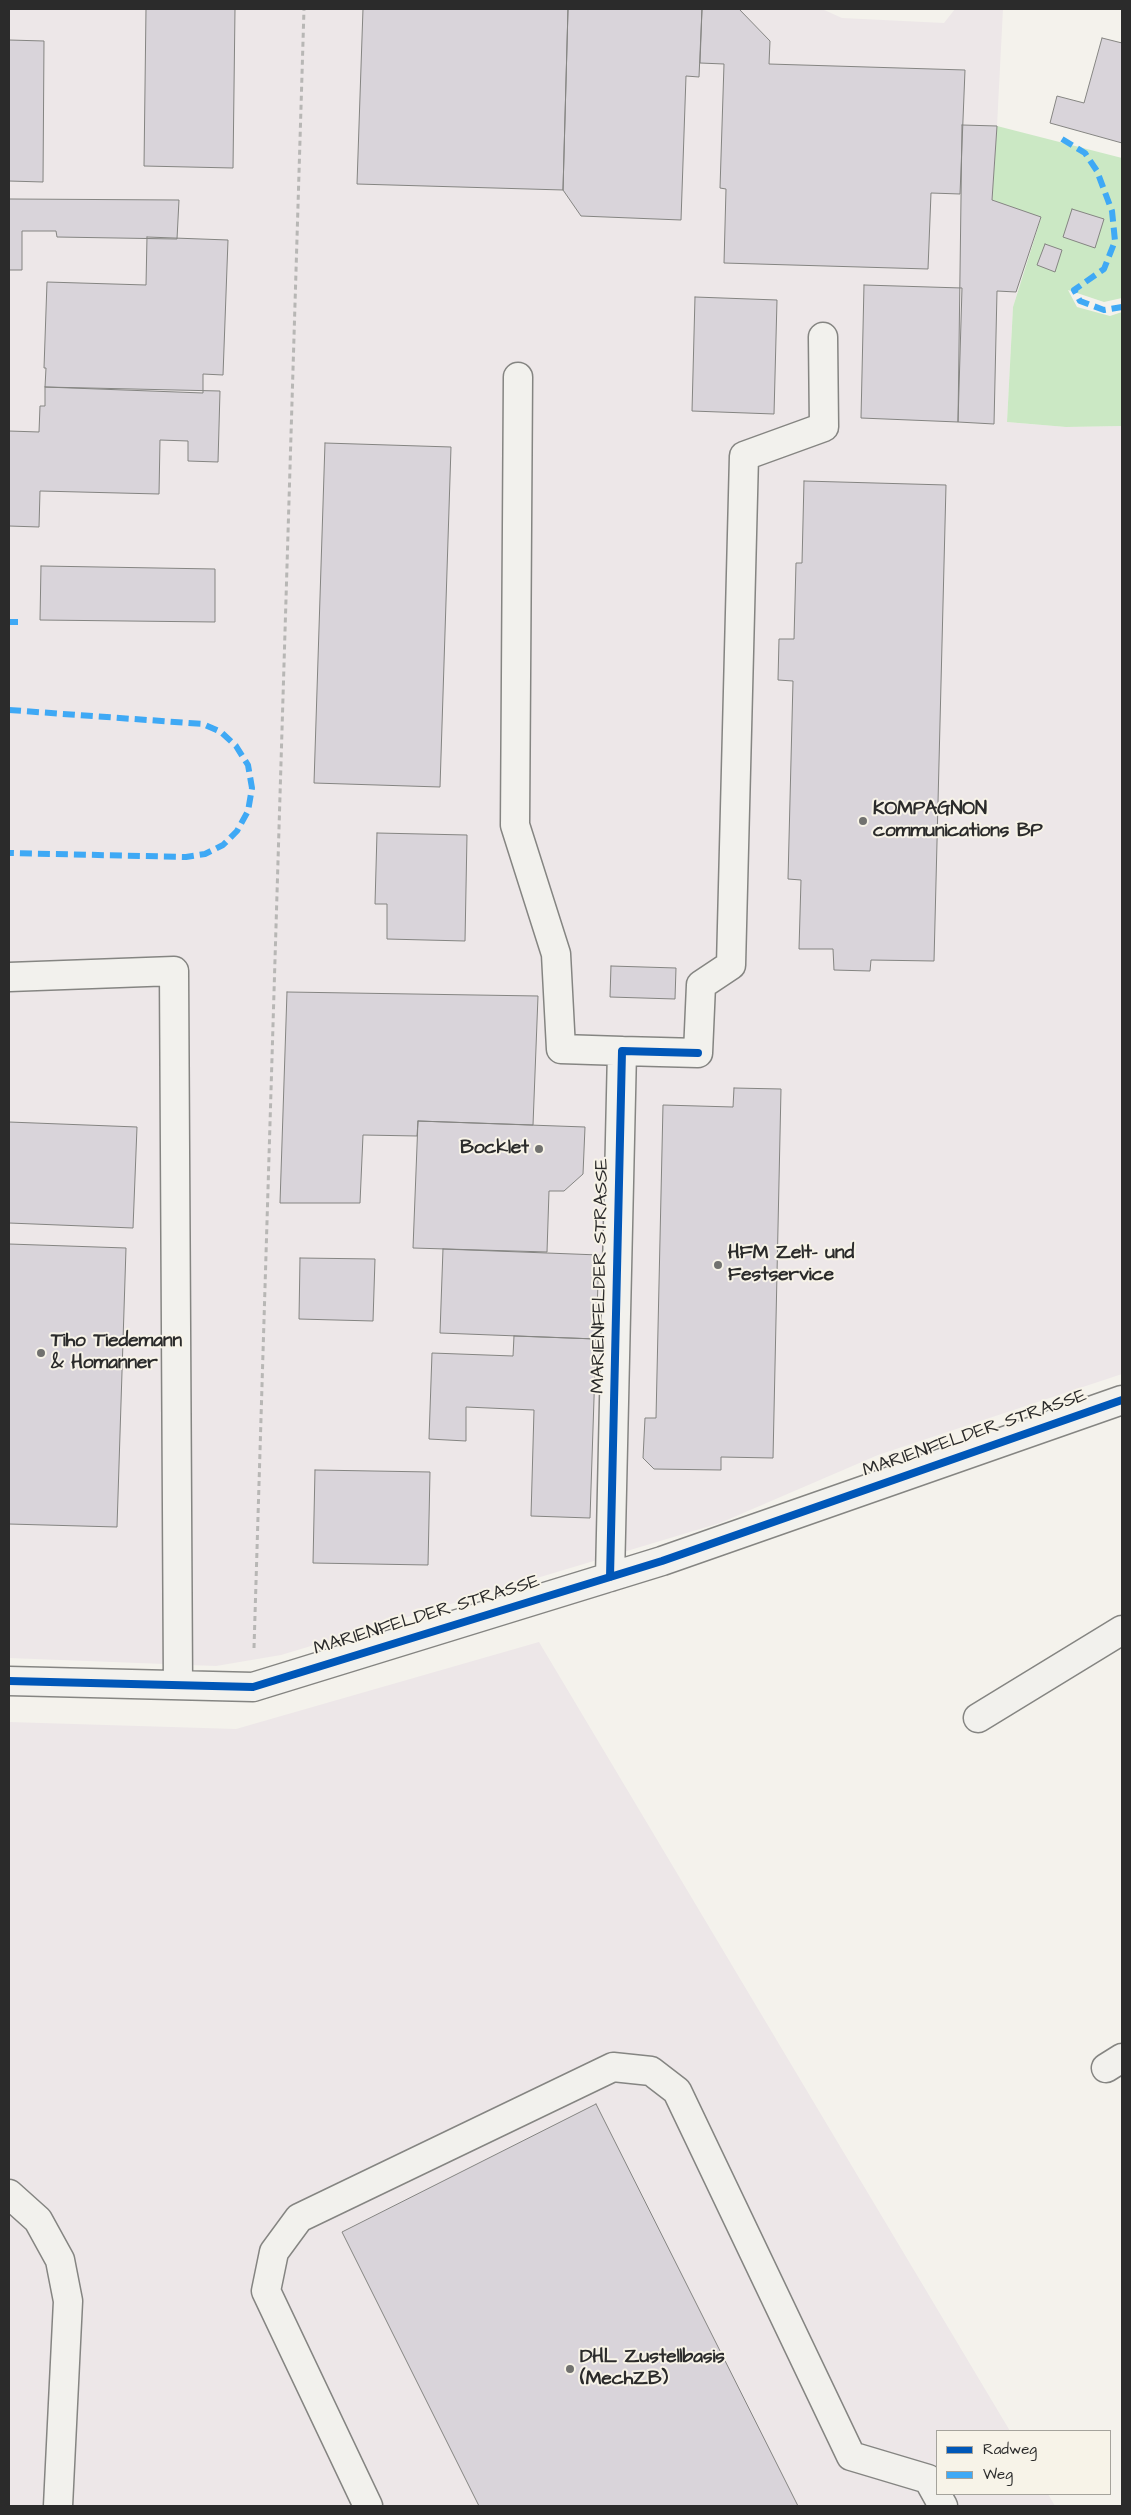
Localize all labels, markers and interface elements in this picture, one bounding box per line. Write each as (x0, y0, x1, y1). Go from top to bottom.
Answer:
place label: KOMPAGNON communications BP (873, 799, 1043, 843)
marker: KOMPAGNON communications BP (857, 815, 869, 827)
place label: Bocklet (460, 1138, 529, 1160)
marker: Bocklet (533, 1143, 545, 1155)
street label: MARIENFELDER STRASSE (588, 1158, 614, 1394)
place label: HFM Zelt- und Festservice (728, 1243, 854, 1287)
marker: HFM Zelt- und Festservice (712, 1259, 724, 1271)
place label: Tiho Tiedemann & Homanner (51, 1331, 182, 1375)
marker: Tiho Tiedemann & Homanner (35, 1347, 47, 1359)
street label: MARIENFELDER STRASSE (860, 1385, 1090, 1483)
street label: MARIENFELDER STRASSE (311, 1571, 543, 1661)
place label: DHL Zustellbasis (MechZB) (580, 2347, 725, 2391)
marker: DHL Zustellbasis (MechZB) (564, 2363, 576, 2375)
legend (936, 2430, 1111, 2495)
text: Radweg (983, 2439, 1037, 2460)
text: Weg (983, 2464, 1013, 2485)

